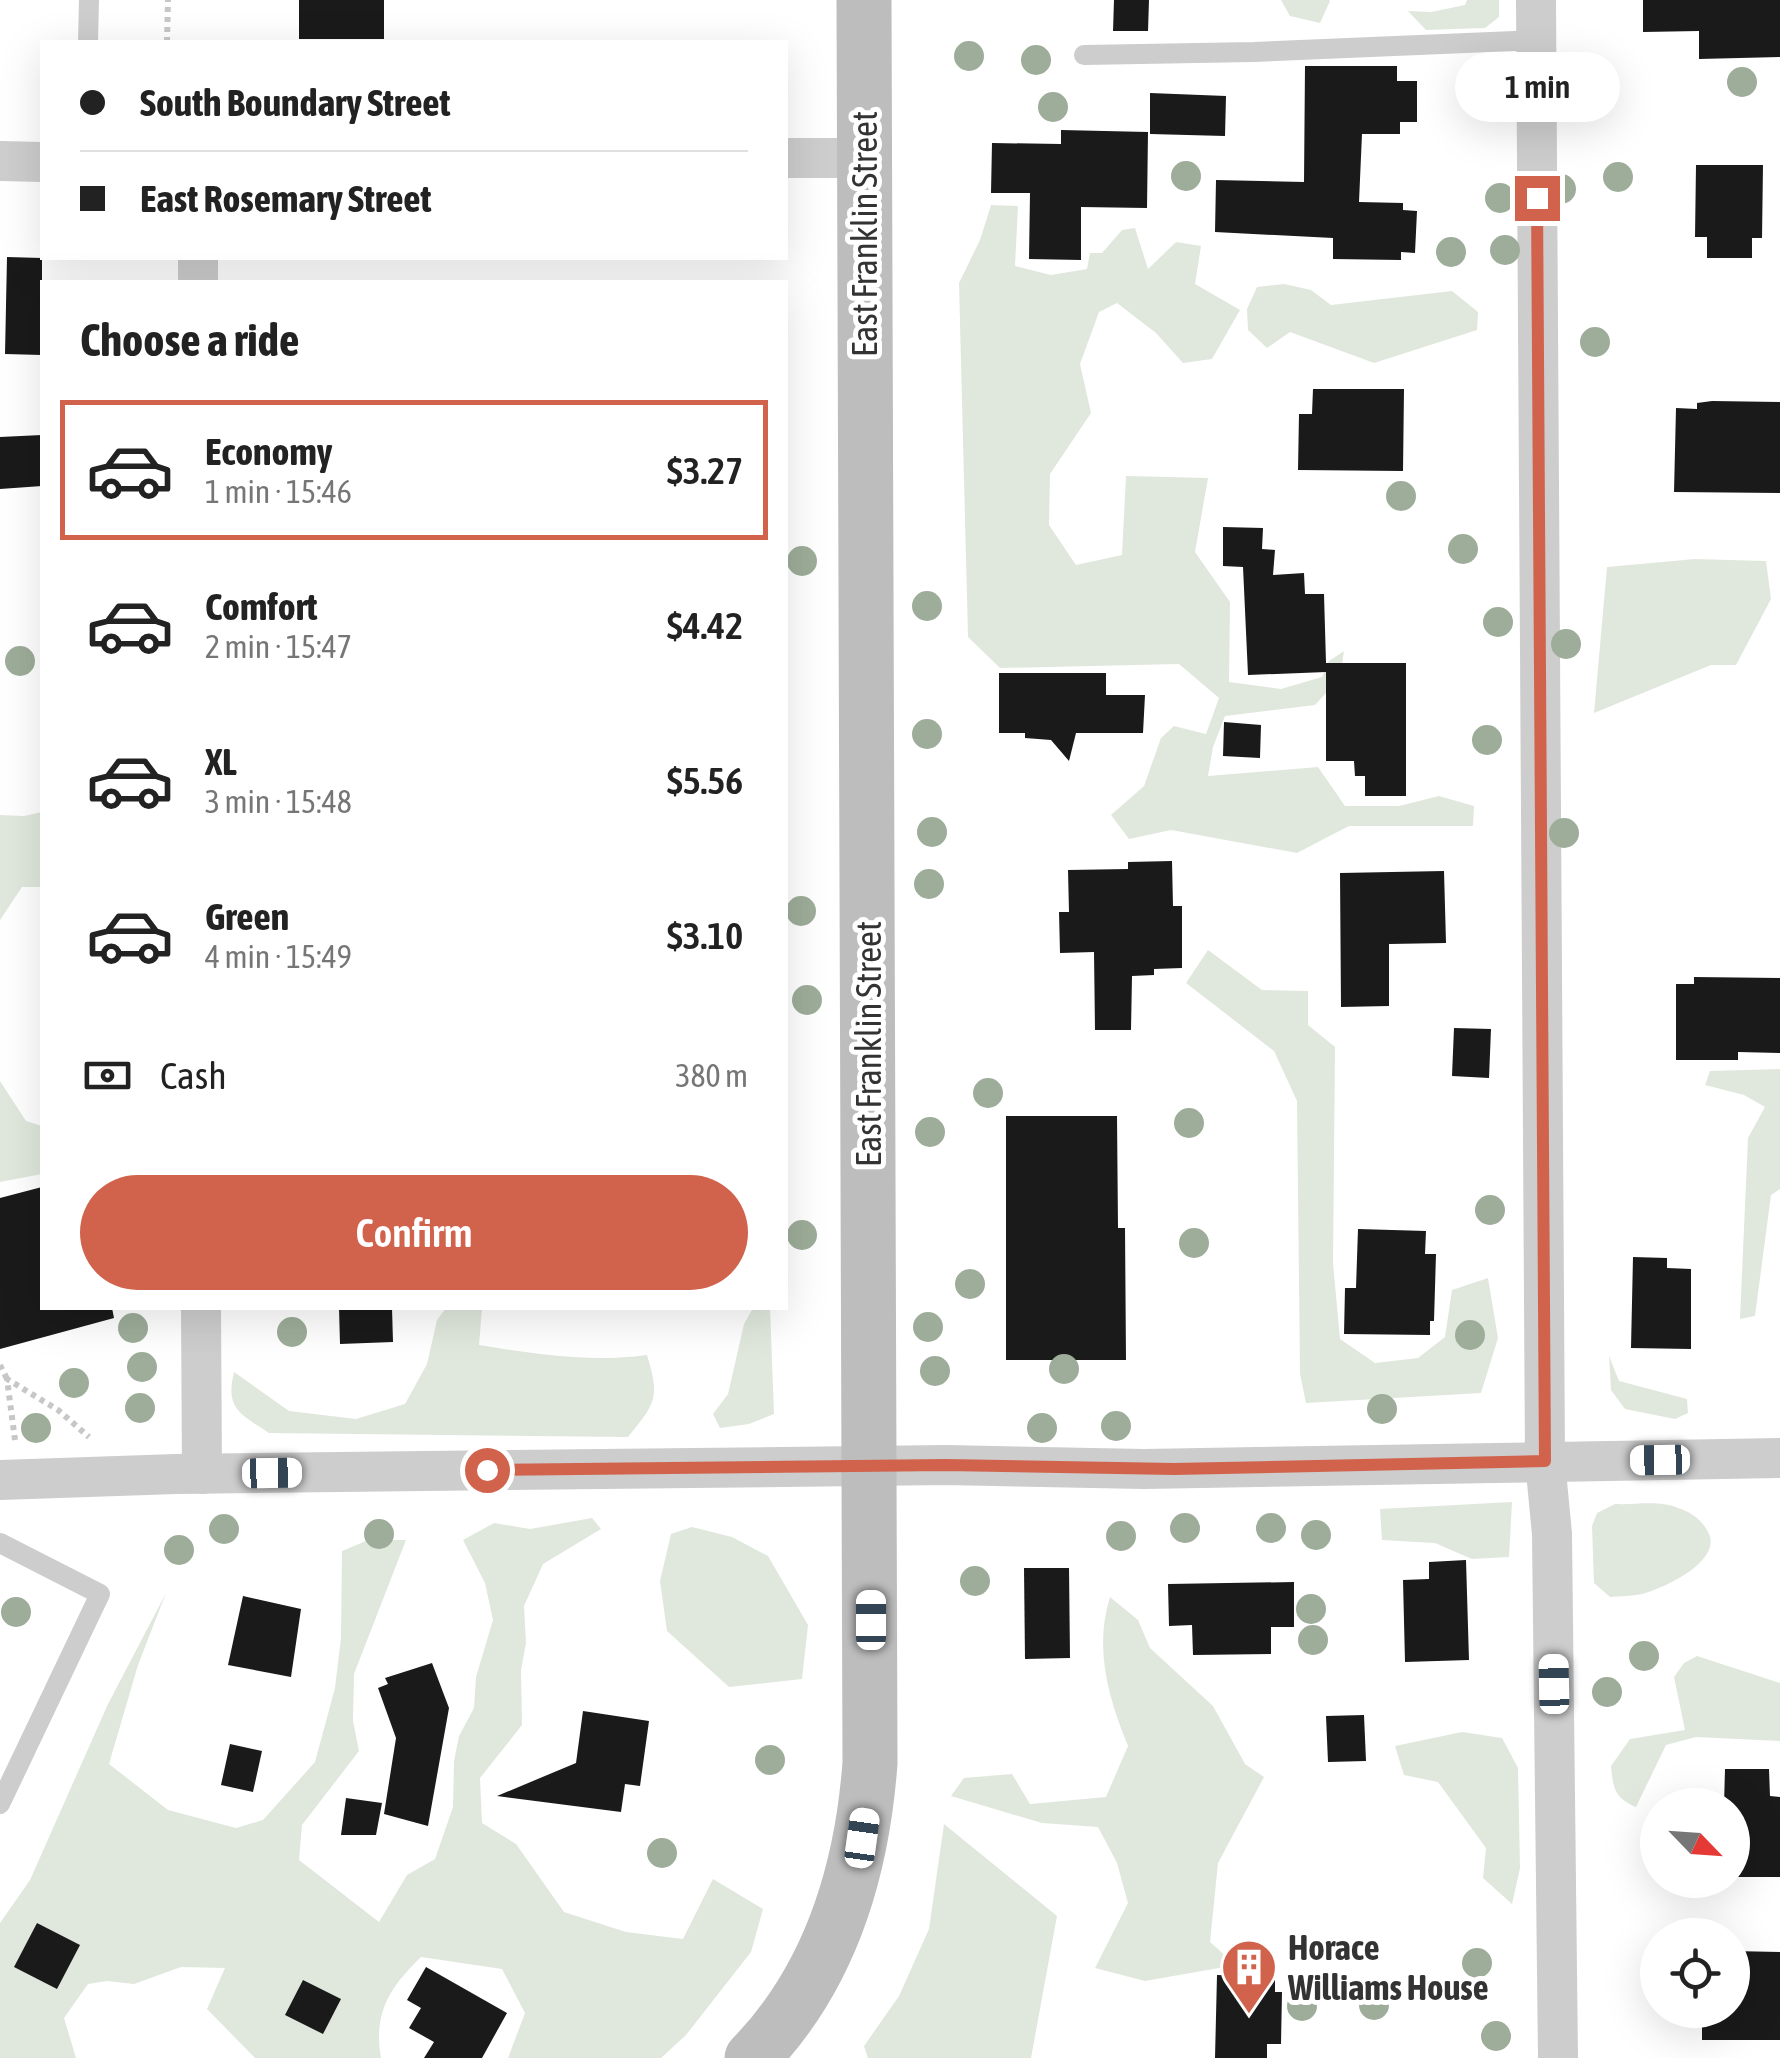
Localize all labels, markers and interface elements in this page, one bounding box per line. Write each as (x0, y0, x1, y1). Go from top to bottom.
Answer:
callout: 1 min (1454, 53, 1620, 123)
text: 1 min (1505, 68, 1570, 105)
text: South Boundary Street (140, 81, 451, 124)
street label: East Franklin Street (844, 111, 884, 357)
route end (1515, 176, 1560, 221)
text: East Rosemary Street (140, 177, 431, 220)
text: Choose a ride (80, 314, 299, 366)
icon: car (85, 425, 175, 515)
text: Economy (205, 430, 332, 473)
text: $3.27 (667, 449, 743, 492)
text: 1 min · 15:46 (205, 473, 352, 510)
icon: car (85, 580, 175, 670)
text: Comfort (205, 585, 317, 628)
text: $4.42 (667, 604, 743, 647)
text: 2 min · 15:47 (205, 628, 352, 665)
icon: car (85, 735, 175, 825)
text: XL (205, 740, 237, 783)
text: $5.56 (667, 759, 743, 802)
text: 3 min · 15:48 (205, 783, 352, 820)
icon: car (85, 890, 175, 980)
text: Green (205, 895, 289, 938)
text: $3.10 (667, 914, 743, 957)
street label: East Franklin Street (848, 921, 888, 1167)
text: 4 min · 15:49 (205, 938, 352, 975)
icon: cash (80, 1048, 135, 1103)
text: Cash (160, 1054, 227, 1097)
text: 380 m (675, 1057, 748, 1094)
button: Confirm (80, 1175, 748, 1290)
car (1630, 1444, 1690, 1476)
route start (465, 1448, 510, 1493)
car (242, 1457, 302, 1489)
car (856, 1590, 886, 1650)
car (1538, 1654, 1570, 1714)
north arrow (1640, 1788, 1750, 1898)
map controls (1640, 1788, 1750, 2028)
car (843, 1806, 881, 1870)
button: locate (1640, 1918, 1750, 2028)
place label: Horace Williams House (1287, 1927, 1489, 2007)
building icon: Horace Williams House (1219, 1937, 1279, 2016)

